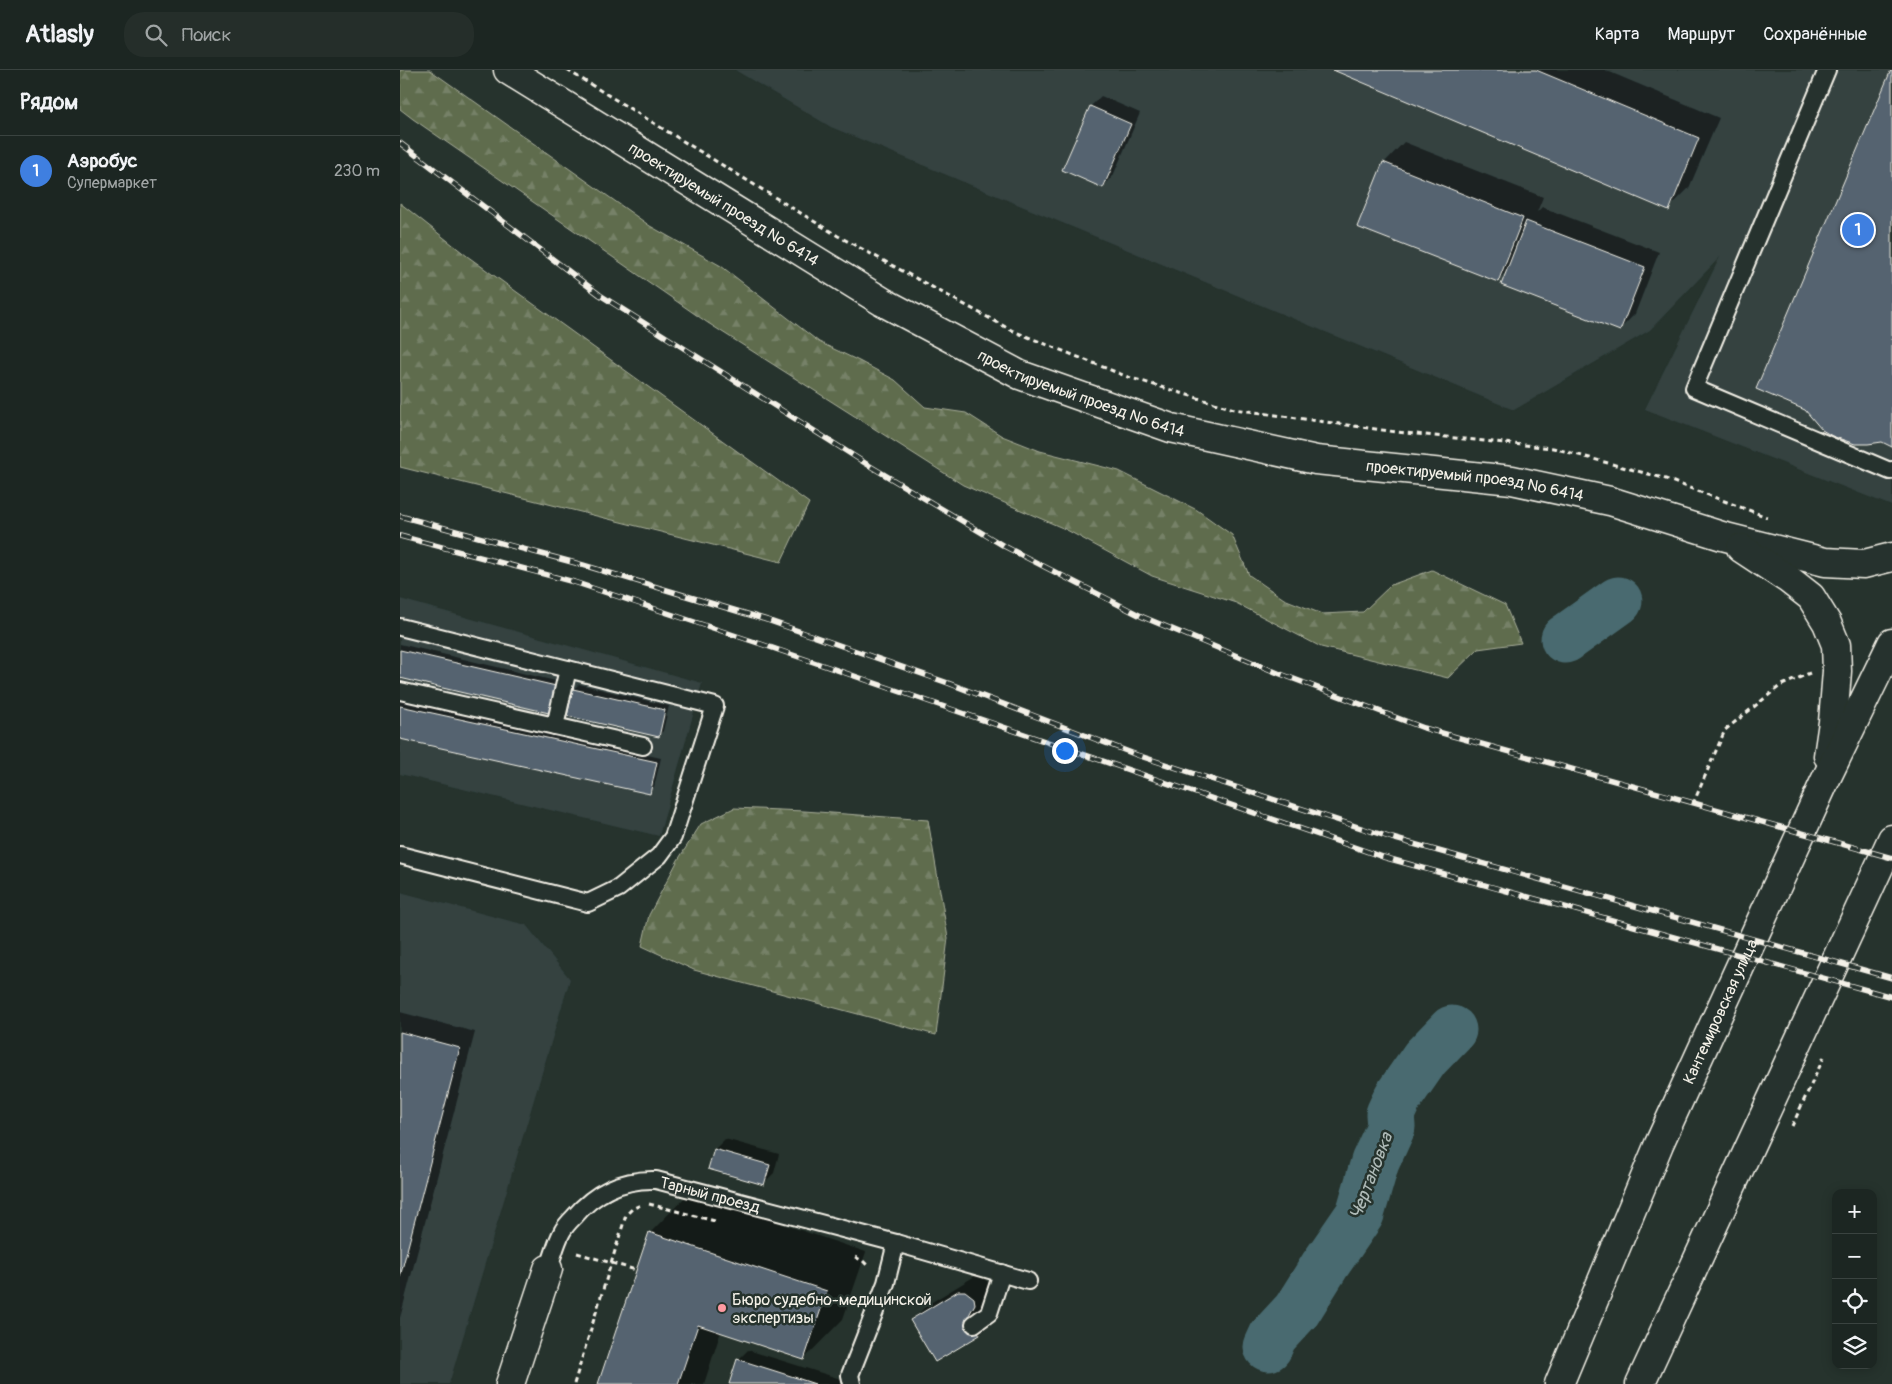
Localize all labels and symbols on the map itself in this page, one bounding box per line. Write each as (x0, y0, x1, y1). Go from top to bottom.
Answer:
street label: проектируемый проезд № 6414 (625, 138, 822, 271)
pin: 1 (1842, 211, 1874, 249)
street label: проектируемый проезд № 6414 (974, 345, 1186, 442)
street label: проектируемый проезд № 6414 (1365, 456, 1586, 506)
your location (1052, 738, 1078, 764)
street label: Кантемировская улица (1679, 936, 1762, 1087)
water label: Чертановка (1344, 1128, 1399, 1223)
street label: Тарный проезд (658, 1172, 762, 1218)
place label: Бюро судебно-медицинской экспертизы (732, 1290, 932, 1328)
marker: Бюро судебно-медицинской экспертизы (716, 1302, 728, 1314)

